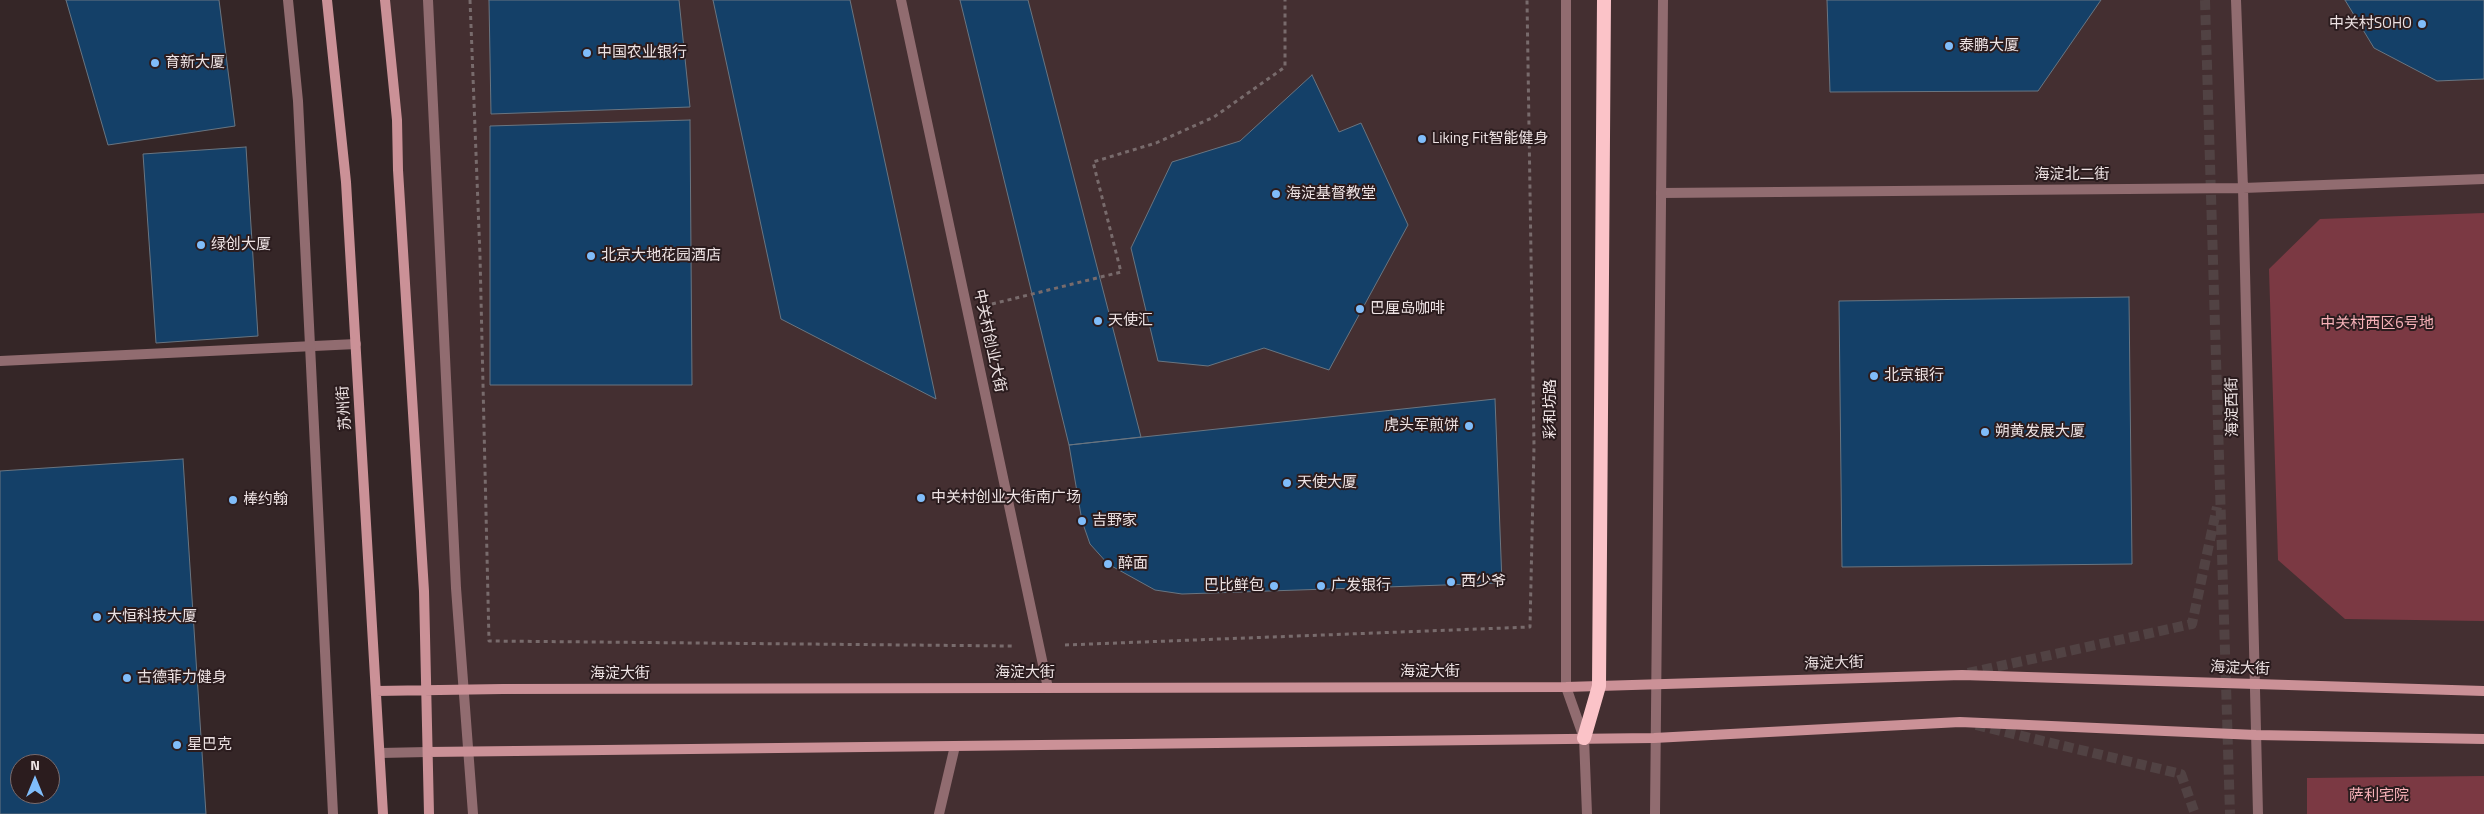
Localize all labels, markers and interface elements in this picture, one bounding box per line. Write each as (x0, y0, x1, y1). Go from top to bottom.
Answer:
place label: 中关村SOHO (2329, 15, 2412, 33)
marker: 中关村SOHO (2416, 18, 2428, 30)
place label: 泰鹏大厦 (1959, 37, 2019, 55)
marker: 泰鹏大厦 (1943, 40, 1955, 52)
place label: 中国农业银行 (597, 44, 687, 62)
marker: 中国农业银行 (581, 47, 593, 59)
place label: 育新大厦 (165, 54, 225, 72)
marker: 育新大厦 (149, 57, 161, 69)
place label: Liking Fit智能健身 (1432, 130, 1548, 148)
marker: Liking Fit智能健身 (1416, 133, 1428, 145)
street label: 海淀北二街 (2035, 166, 2109, 184)
place label: 海淀基督教堂 (1286, 185, 1376, 203)
marker: 海淀基督教堂 (1270, 188, 1282, 200)
place label: 绿创大厦 (211, 236, 271, 254)
marker: 绿创大厦 (195, 239, 207, 251)
place label: 北京大地花园酒店 (601, 247, 721, 265)
marker: 北京大地花园酒店 (585, 250, 597, 262)
street label: 中关村创业大街 (969, 288, 1009, 394)
place label: 巴厘岛咖啡 (1370, 300, 1445, 318)
marker: 巴厘岛咖啡 (1354, 303, 1366, 315)
place label: 天使汇 (1108, 312, 1153, 330)
marker: 天使汇 (1092, 315, 1104, 327)
park label: 中关村西区6号地 (2320, 315, 2434, 333)
place label: 北京银行 (1884, 367, 1944, 385)
marker: 北京银行 (1868, 370, 1880, 382)
street label: 海淀西街 (2223, 377, 2243, 437)
street label: 彩和坊路 (1542, 379, 1560, 439)
street label: 苏州街 (334, 385, 356, 431)
place label: 虎头军煎饼 (1384, 417, 1459, 435)
marker: 虎头军煎饼 (1463, 420, 1475, 432)
place label: 朔黄发展大厦 (1995, 423, 2085, 441)
marker: 朔黄发展大厦 (1979, 426, 1991, 438)
place label: 天使大厦 (1297, 474, 1357, 492)
marker: 天使大厦 (1281, 477, 1293, 489)
place label: 中关村创业大街南广场 (931, 489, 1081, 507)
place label: 棒约翰 (243, 491, 288, 509)
marker: 中关村创业大街南广场 (915, 492, 927, 504)
marker: 棒约翰 (227, 494, 239, 506)
place label: 吉野家 (1092, 512, 1137, 530)
marker: 吉野家 (1076, 515, 1088, 527)
place label: 醉面 (1118, 555, 1148, 573)
marker: 醉面 (1102, 558, 1114, 570)
place label: 西少爷 (1461, 573, 1506, 591)
marker: 西少爷 (1445, 576, 1457, 588)
place label: 巴比鲜包 (1204, 577, 1264, 595)
place label: 广发银行 (1331, 577, 1391, 595)
marker: 巴比鲜包 (1268, 580, 1280, 592)
marker: 广发银行 (1315, 580, 1327, 592)
place label: 大恒科技大厦 (107, 608, 197, 626)
marker: 大恒科技大厦 (91, 611, 103, 623)
street label: 海淀大街 (1804, 654, 1864, 674)
street label: 海淀大街 (2210, 659, 2270, 679)
street label: 海淀大街 (1400, 663, 1460, 681)
street label: 海淀大街 (995, 664, 1055, 682)
street label: 海淀大街 (590, 665, 650, 683)
place label: 古德菲力健身 (137, 669, 227, 687)
marker: 古德菲力健身 (121, 672, 133, 684)
place label: 星巴克 (187, 736, 232, 754)
marker: 星巴克 (171, 739, 183, 751)
north arrow (10, 754, 60, 804)
text: N (30, 754, 40, 775)
park label: 萨利宅院 (2349, 787, 2409, 805)

